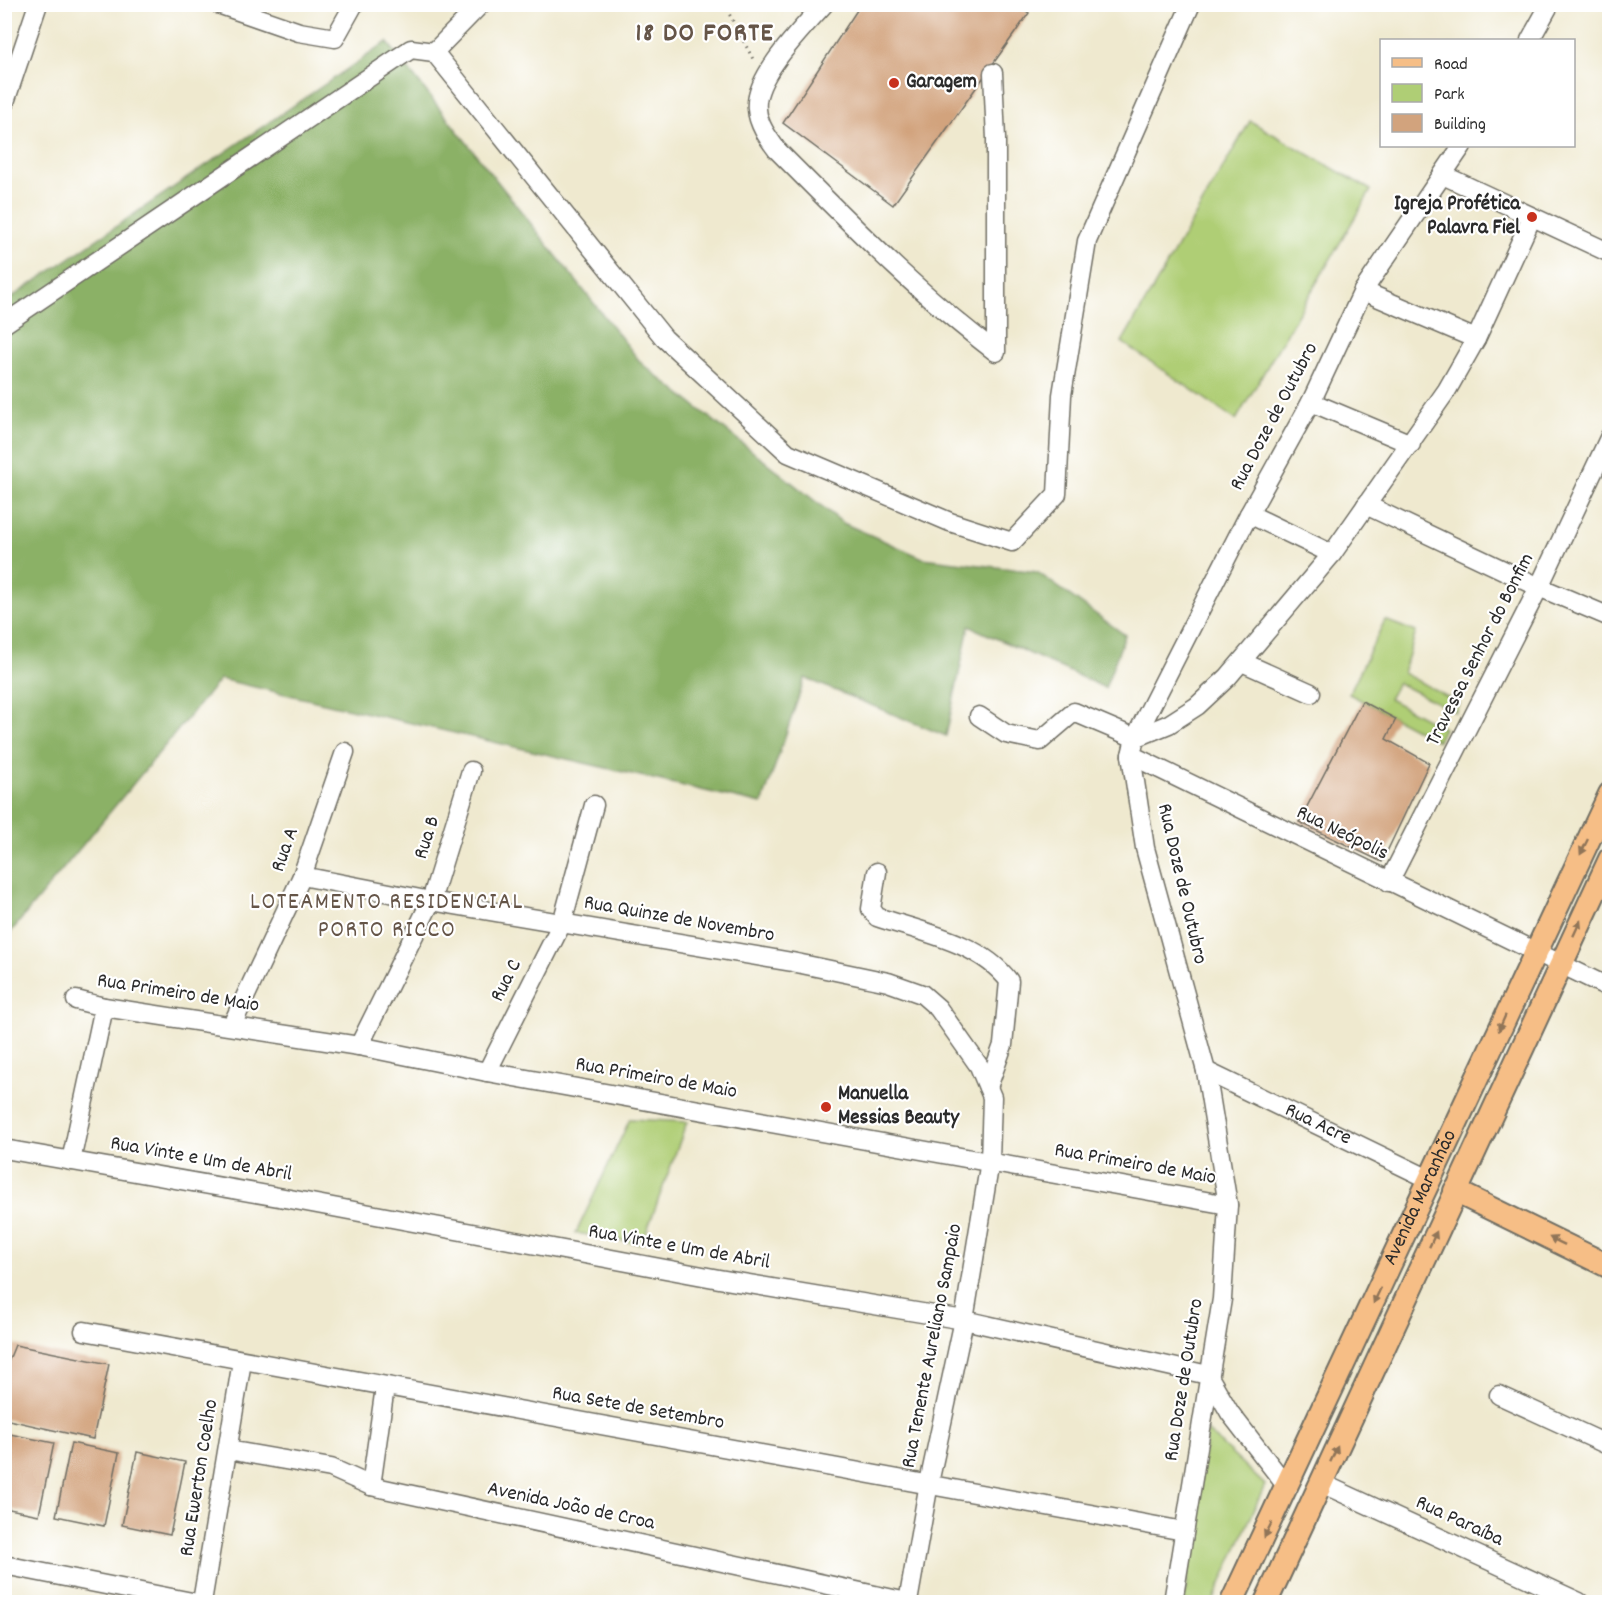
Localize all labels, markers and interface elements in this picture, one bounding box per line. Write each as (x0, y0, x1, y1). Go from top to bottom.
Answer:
district label: 18 DO FORTE (636, 15, 774, 54)
legend (1380, 39, 1575, 147)
text: Road (1434, 53, 1468, 78)
place label: Garagem (906, 68, 977, 98)
marker: Garagem (887, 76, 901, 90)
text: Park (1434, 83, 1465, 108)
text: Building (1434, 113, 1486, 138)
place label: Igreja Profética Palavra Fiel (1394, 190, 1521, 244)
marker: Igreja Profética Palavra Fiel (1525, 210, 1539, 224)
street label: Rua Doze de Outubro (1223, 337, 1327, 497)
street label: Travessa Senhor do Bonfim (1419, 548, 1543, 752)
street label: Rua Neópolis (1291, 799, 1393, 869)
street label: Rua Doze de Outubro (1148, 801, 1214, 967)
street label: Rua B (407, 812, 449, 864)
street label: Rua A (264, 824, 308, 876)
one-way arrow (1580, 838, 1589, 855)
district label: LOTEAMENTO RESIDENCIAL PORTO RICCO (250, 886, 524, 948)
street label: Rua Quinze de Novembro (581, 888, 777, 952)
one-way arrow (1573, 920, 1582, 937)
street label: Rua C (484, 954, 530, 1008)
street label: Rua Primeiro de Maio (95, 966, 261, 1022)
one-way arrow (1497, 1015, 1506, 1032)
street label: Rua Primeiro de Maio (573, 1050, 739, 1108)
place label: Manuella Messias Beauty (838, 1080, 960, 1134)
street label: Rua Acre (1279, 1096, 1356, 1154)
marker: Manuella Messias Beauty (819, 1100, 833, 1114)
street label: Avenida Maranhão (1376, 1125, 1466, 1271)
street label: Rua Vinte e Um de Abril (108, 1129, 294, 1191)
street label: Rua Primeiro de Maio (1052, 1136, 1218, 1194)
street label: Rua Vinte e Um de Abril (586, 1217, 772, 1279)
street label: Rua Tenente Aureliano Sampaio (895, 1221, 971, 1471)
one-way arrow (1428, 1229, 1438, 1247)
one-way arrow (1548, 1236, 1565, 1246)
one-way arrow (1373, 1288, 1382, 1305)
street label: Rua Doze de Outubro (1157, 1297, 1213, 1463)
street label: Rua Sete de Setembro (550, 1379, 726, 1439)
street label: Rua Ewerton Coelho (173, 1397, 227, 1559)
one-way arrow (1329, 1444, 1339, 1462)
street label: Avenida João de Croa (485, 1475, 659, 1540)
street label: Rua Paraíba (1410, 1489, 1509, 1556)
one-way arrow (1263, 1521, 1272, 1538)

